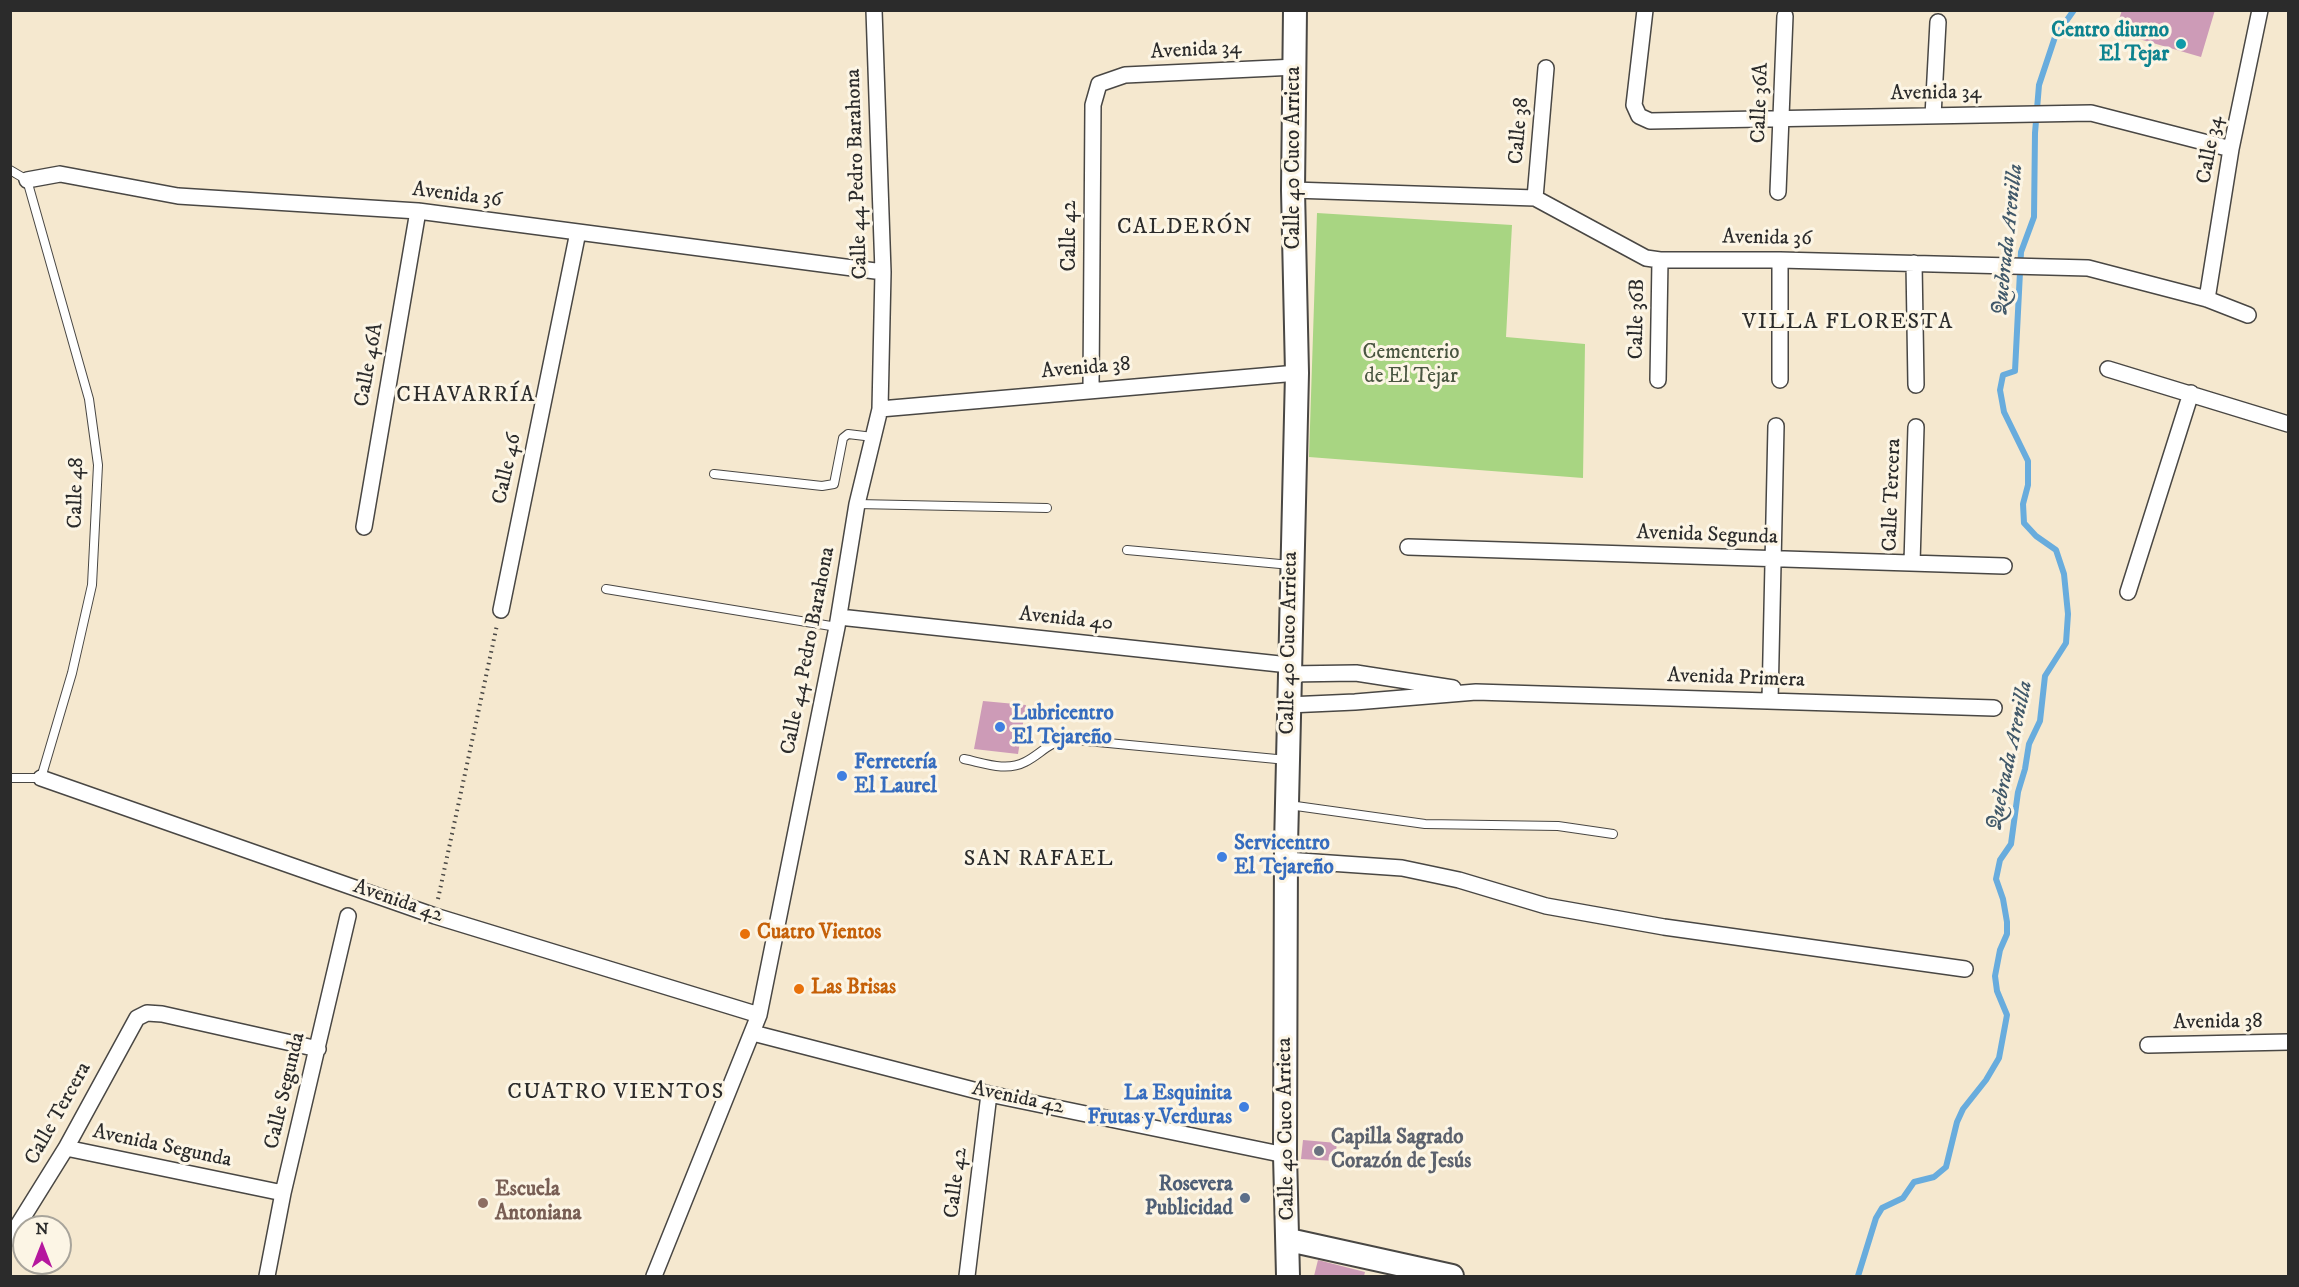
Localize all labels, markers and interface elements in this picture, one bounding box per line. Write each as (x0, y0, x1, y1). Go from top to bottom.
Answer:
place label: Centro diurno El Tejar (2051, 19, 2169, 69)
street label: Avenida 34 (1150, 36, 1242, 66)
marker: Centro diurno El Tejar (2174, 37, 2188, 51)
street label: Calle 36A (1747, 62, 1775, 144)
street label: Calle 40 Cuco Arrieta (1282, 66, 1308, 250)
street label: Calle 44 Pedro Barahona (842, 68, 874, 280)
street label: Avenida 34 (1890, 81, 1982, 107)
street label: Calle 38 (1505, 97, 1535, 165)
street label: Calle 34 (2193, 114, 2229, 186)
water label: Quebrada Arenilla (1988, 163, 2030, 317)
street label: Avenida 36 (411, 178, 503, 214)
street label: Calle 42 (1058, 200, 1084, 272)
district label: CALDERÓN (1117, 215, 1253, 241)
street label: Avenida 36 (1722, 226, 1812, 252)
street label: Calle 36B (1625, 278, 1651, 360)
district label: VILLA FLORESTA (1742, 310, 1954, 336)
street label: Calle 46A (350, 321, 390, 409)
park label: Cementerio de El Tejar (1363, 341, 1459, 391)
street label: Avenida 38 (1040, 353, 1132, 385)
district label: CHAVARRÍA (396, 383, 536, 409)
street label: Calle 46 (488, 431, 528, 507)
street label: Calle Tercera (1878, 438, 1908, 552)
street label: Calle 48 (64, 457, 90, 529)
street label: Avenida Segunda (1636, 521, 1778, 551)
street label: Calle 44 Pedro Barahona (777, 545, 841, 757)
street label: Calle 40 Cuco Arrieta (1276, 551, 1304, 735)
street label: Avenida 40 (1018, 603, 1114, 637)
street label: Avenida Primera (1667, 664, 1805, 694)
water label: Quebrada Arenilla (1982, 679, 2040, 833)
place label: Lubricentro El Tejareño (1012, 702, 1114, 752)
marker: Lubricentro El Tejareño (993, 720, 1007, 734)
place label: Ferretería El Laurel (854, 751, 937, 801)
marker: Ferretería El Laurel (835, 769, 849, 783)
place label: Servicentro El Tejareño (1234, 832, 1334, 882)
district label: SAN RAFAEL (964, 847, 1114, 873)
marker: Servicentro El Tejareño (1215, 850, 1229, 864)
street label: Avenida 42 (350, 875, 446, 929)
place label: Cuatro Vientos (757, 921, 881, 947)
marker: Cuatro Vientos (738, 927, 752, 941)
place label: Las Brisas (811, 976, 896, 1002)
marker: Las Brisas (792, 982, 806, 996)
street label: Avenida 38 (2173, 1010, 2263, 1036)
street label: Calle Segunda (260, 1030, 312, 1152)
street label: Calle 40 Cuco Arrieta (1273, 1037, 1301, 1221)
street label: Calle Tercera (21, 1058, 97, 1170)
street label: Avenida 42 (970, 1077, 1066, 1121)
district label: CUATRO VIENTOS (507, 1080, 725, 1106)
place label: La Esquinita Frutas y Verduras (1088, 1082, 1232, 1132)
marker: La Esquinita Frutas y Verduras (1237, 1100, 1251, 1114)
street label: Avenida Segunda (90, 1120, 234, 1174)
place label: Capilla Sagrado Corazón de Jesús (1331, 1126, 1471, 1176)
marker: Capilla Sagrado Corazón de Jesús (1312, 1144, 1326, 1158)
street label: Calle 42 (940, 1146, 974, 1220)
place label: Rosevera Publicidad (1145, 1173, 1233, 1223)
place label: Escuela Antoniana (495, 1178, 581, 1228)
marker: Rosevera Publicidad (1238, 1191, 1252, 1205)
marker: Escuela Antoniana (476, 1196, 490, 1210)
north arrow (12, 1215, 72, 1275)
text: N (35, 1219, 49, 1239)

